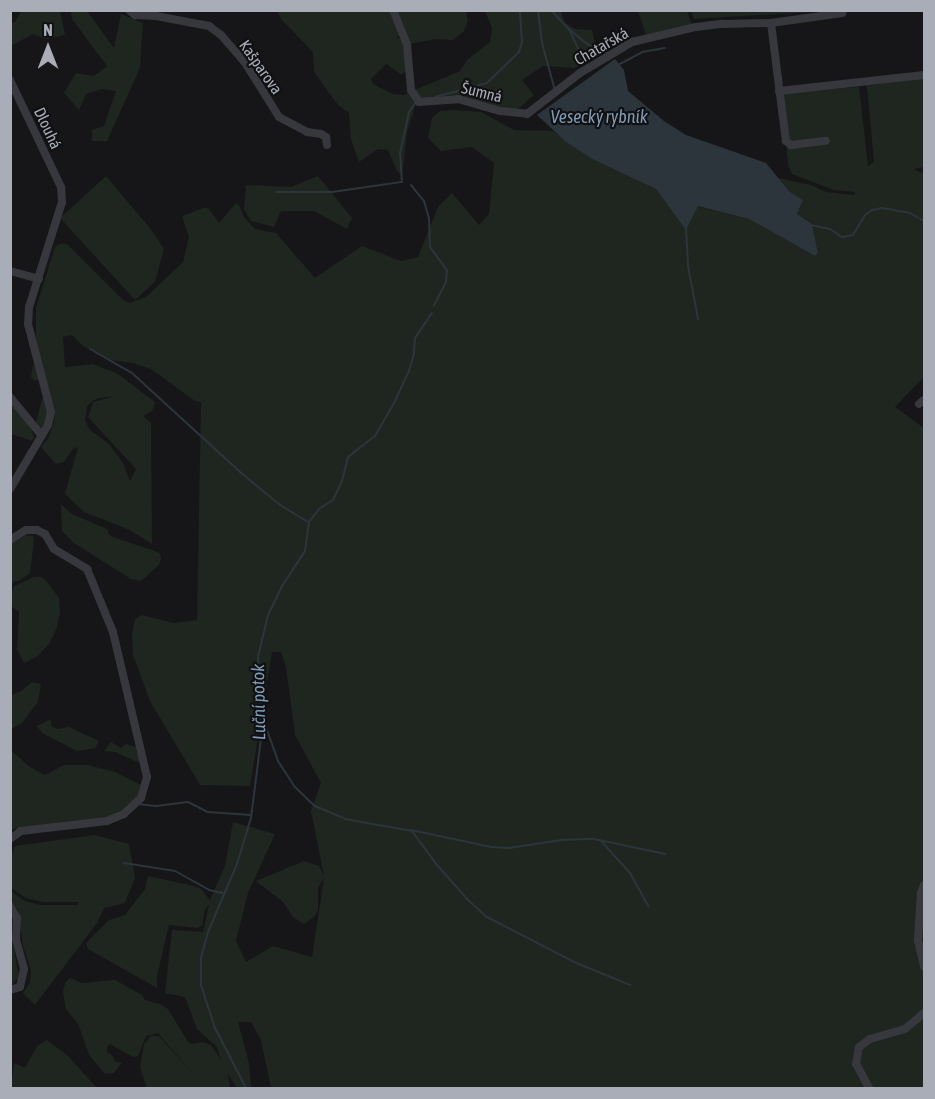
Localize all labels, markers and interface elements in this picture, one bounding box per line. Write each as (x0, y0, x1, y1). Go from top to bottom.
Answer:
north arrow (18, 18, 78, 78)
text: N (43, 21, 53, 39)
street label: Chatařská (571, 23, 631, 69)
street label: Kašparova (235, 36, 287, 98)
street label: Šumná (460, 78, 504, 106)
street label: Dlouhá (30, 104, 66, 152)
water label: Vesecký rybník (550, 106, 648, 128)
water label: Luční potok (248, 664, 270, 740)

